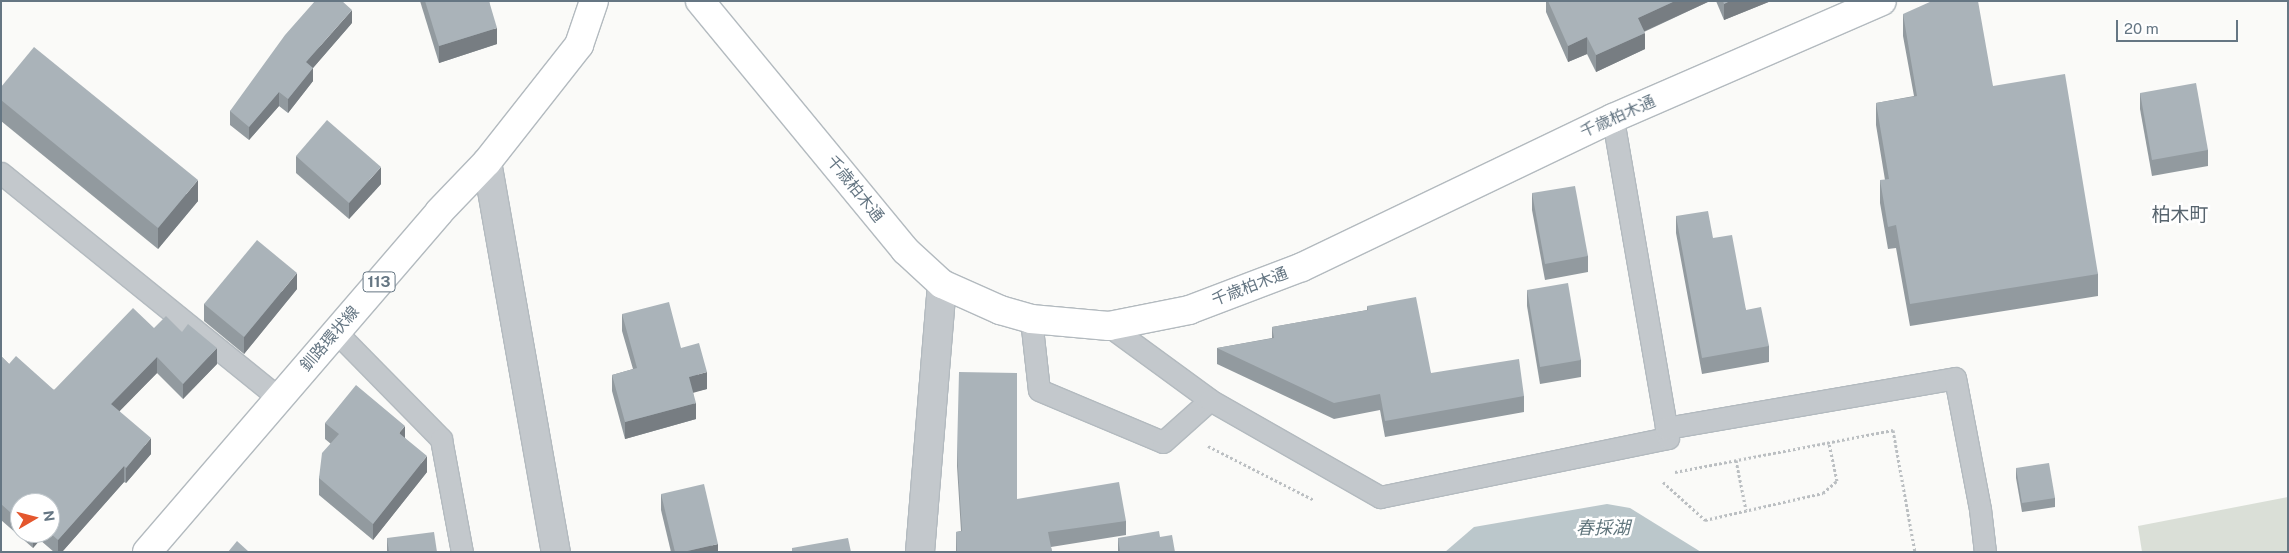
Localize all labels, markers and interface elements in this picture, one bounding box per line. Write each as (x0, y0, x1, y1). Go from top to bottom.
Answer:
scale bar (2119, 10, 2242, 42)
text: 20 m (2124, 20, 2159, 37)
street label: 千歳柏木通 (1578, 92, 1658, 142)
street label: 千歳柏木通 (822, 152, 888, 226)
district label: 柏木町 (2152, 204, 2208, 226)
street label: 千歳柏木通 (1209, 264, 1291, 310)
road number: 113 (362, 270, 396, 294)
street label: 釧路環状線 (297, 303, 363, 375)
north arrow (10, 493, 60, 543)
text: N (40, 510, 58, 523)
water label: 春採湖 (1576, 517, 1630, 539)

